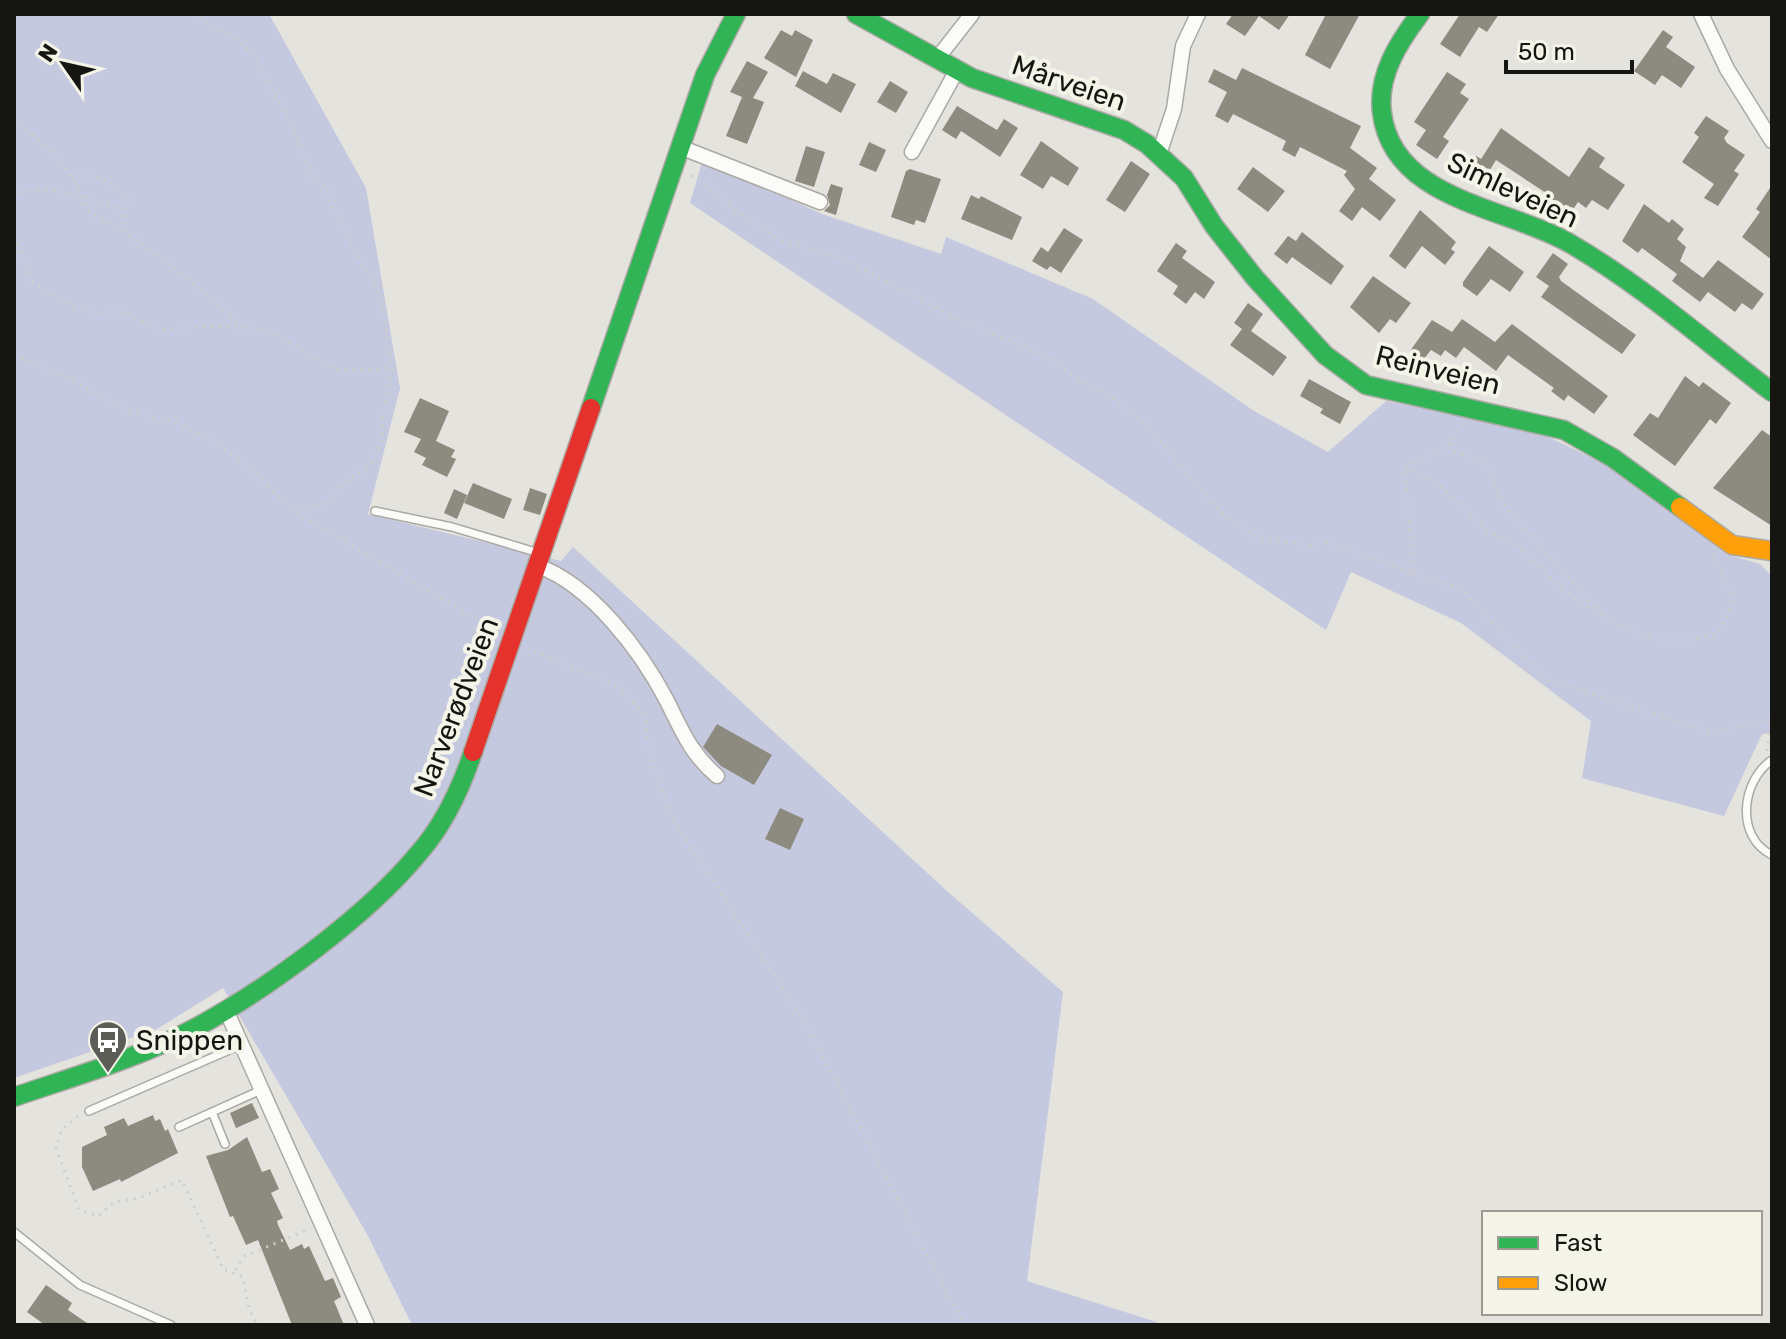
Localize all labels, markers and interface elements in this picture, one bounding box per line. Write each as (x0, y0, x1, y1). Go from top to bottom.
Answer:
north arrow (24, 24, 104, 104)
scale bar (1506, 24, 1632, 74)
text: 50 m (1518, 38, 1575, 66)
text: N (32, 39, 63, 67)
street label: Mårveien (1008, 48, 1130, 118)
street label: Simleveien (1442, 145, 1584, 235)
street label: Reinveien (1372, 339, 1504, 401)
street label: Narverødveien (407, 613, 505, 801)
bus stop icon: Snippen (87, 1019, 129, 1074)
place label: Snippen (136, 1024, 243, 1057)
legend (1482, 1211, 1762, 1315)
text: Fast (1554, 1229, 1602, 1257)
text: Slow (1554, 1269, 1607, 1297)

